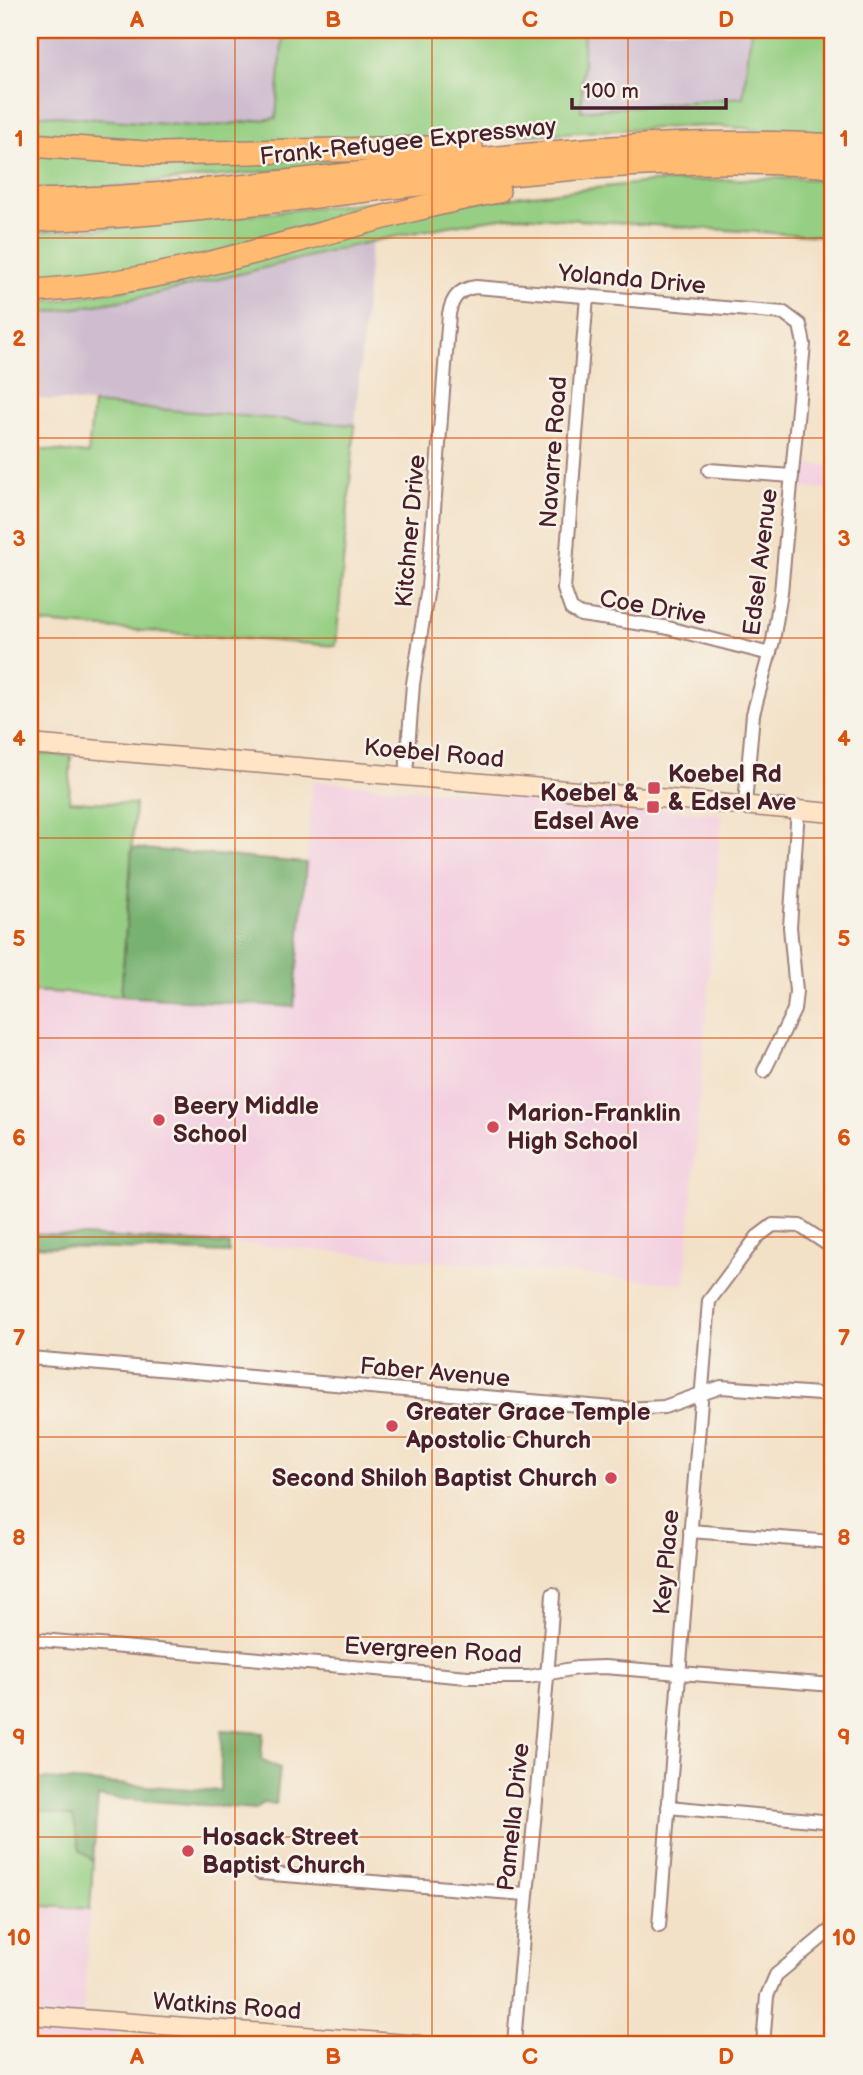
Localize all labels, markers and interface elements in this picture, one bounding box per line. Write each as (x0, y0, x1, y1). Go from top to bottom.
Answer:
text: A (129, 6, 145, 34)
text: B (325, 6, 341, 34)
text: C (522, 6, 538, 34)
text: D (718, 6, 734, 34)
scale bar (572, 66, 726, 110)
text: 100 m (583, 79, 639, 104)
street label: Frank-Refugee Expressway (258, 111, 558, 171)
text: 1 (14, 125, 24, 153)
text: 1 (839, 125, 849, 153)
street label: Yolanda Drive (556, 259, 707, 300)
text: 2 (12, 325, 26, 353)
text: 2 (837, 325, 851, 353)
street label: Navarre Road (534, 375, 573, 529)
street label: Kitchner Drive (389, 454, 432, 609)
street label: Edsel Avenue (737, 487, 784, 637)
text: 3 (12, 525, 26, 553)
text: 3 (837, 525, 851, 553)
street label: Coe Drive (597, 584, 709, 631)
text: 4 (12, 725, 26, 753)
text: 4 (837, 725, 851, 753)
street label: Koebel Road (363, 733, 505, 774)
place label: Koebel Rd & Edsel Ave (668, 760, 797, 817)
place label: Koebel & Edsel Ave (533, 779, 639, 836)
marker: Koebel Rd & Edsel Ave (646, 780, 662, 796)
marker: Koebel & Edsel Ave (645, 799, 661, 815)
text: 5 (12, 925, 26, 953)
text: 5 (837, 925, 851, 953)
place label: Beery Middle School (173, 1092, 319, 1149)
place label: Marion-Franklin High School (507, 1099, 681, 1156)
marker: Beery Middle School (151, 1112, 167, 1128)
marker: Marion-Franklin High School (485, 1119, 501, 1135)
text: 6 (12, 1124, 26, 1152)
text: 6 (837, 1124, 851, 1152)
text: 7 (13, 1324, 26, 1352)
text: 7 (838, 1324, 851, 1352)
street label: Faber Avenue (359, 1351, 511, 1394)
place label: Greater Grace Temple Apostolic Church (405, 1398, 651, 1455)
marker: Greater Grace Temple Apostolic Church (384, 1418, 400, 1434)
place label: Second Shiloh Baptist Church (272, 1464, 597, 1493)
marker: Second Shiloh Baptist Church (603, 1470, 619, 1486)
street label: Key Place (647, 1508, 686, 1616)
text: 8 (12, 1524, 26, 1552)
text: 8 (837, 1524, 851, 1552)
street label: Evergreen Road (343, 1631, 523, 1670)
text: 9 (12, 1724, 26, 1752)
text: 9 (837, 1724, 851, 1752)
street label: Pamella Drive (491, 1742, 536, 1893)
place label: Hosack Street Baptist Church (202, 1823, 365, 1880)
marker: Hosack Street Baptist Church (180, 1843, 196, 1859)
text: 10 (7, 1924, 31, 1952)
text: 10 (832, 1924, 856, 1952)
street label: Watkins Road (152, 1987, 302, 2026)
text: A (129, 2043, 145, 2071)
text: B (325, 2043, 341, 2071)
text: C (522, 2043, 538, 2071)
text: D (718, 2043, 734, 2071)

